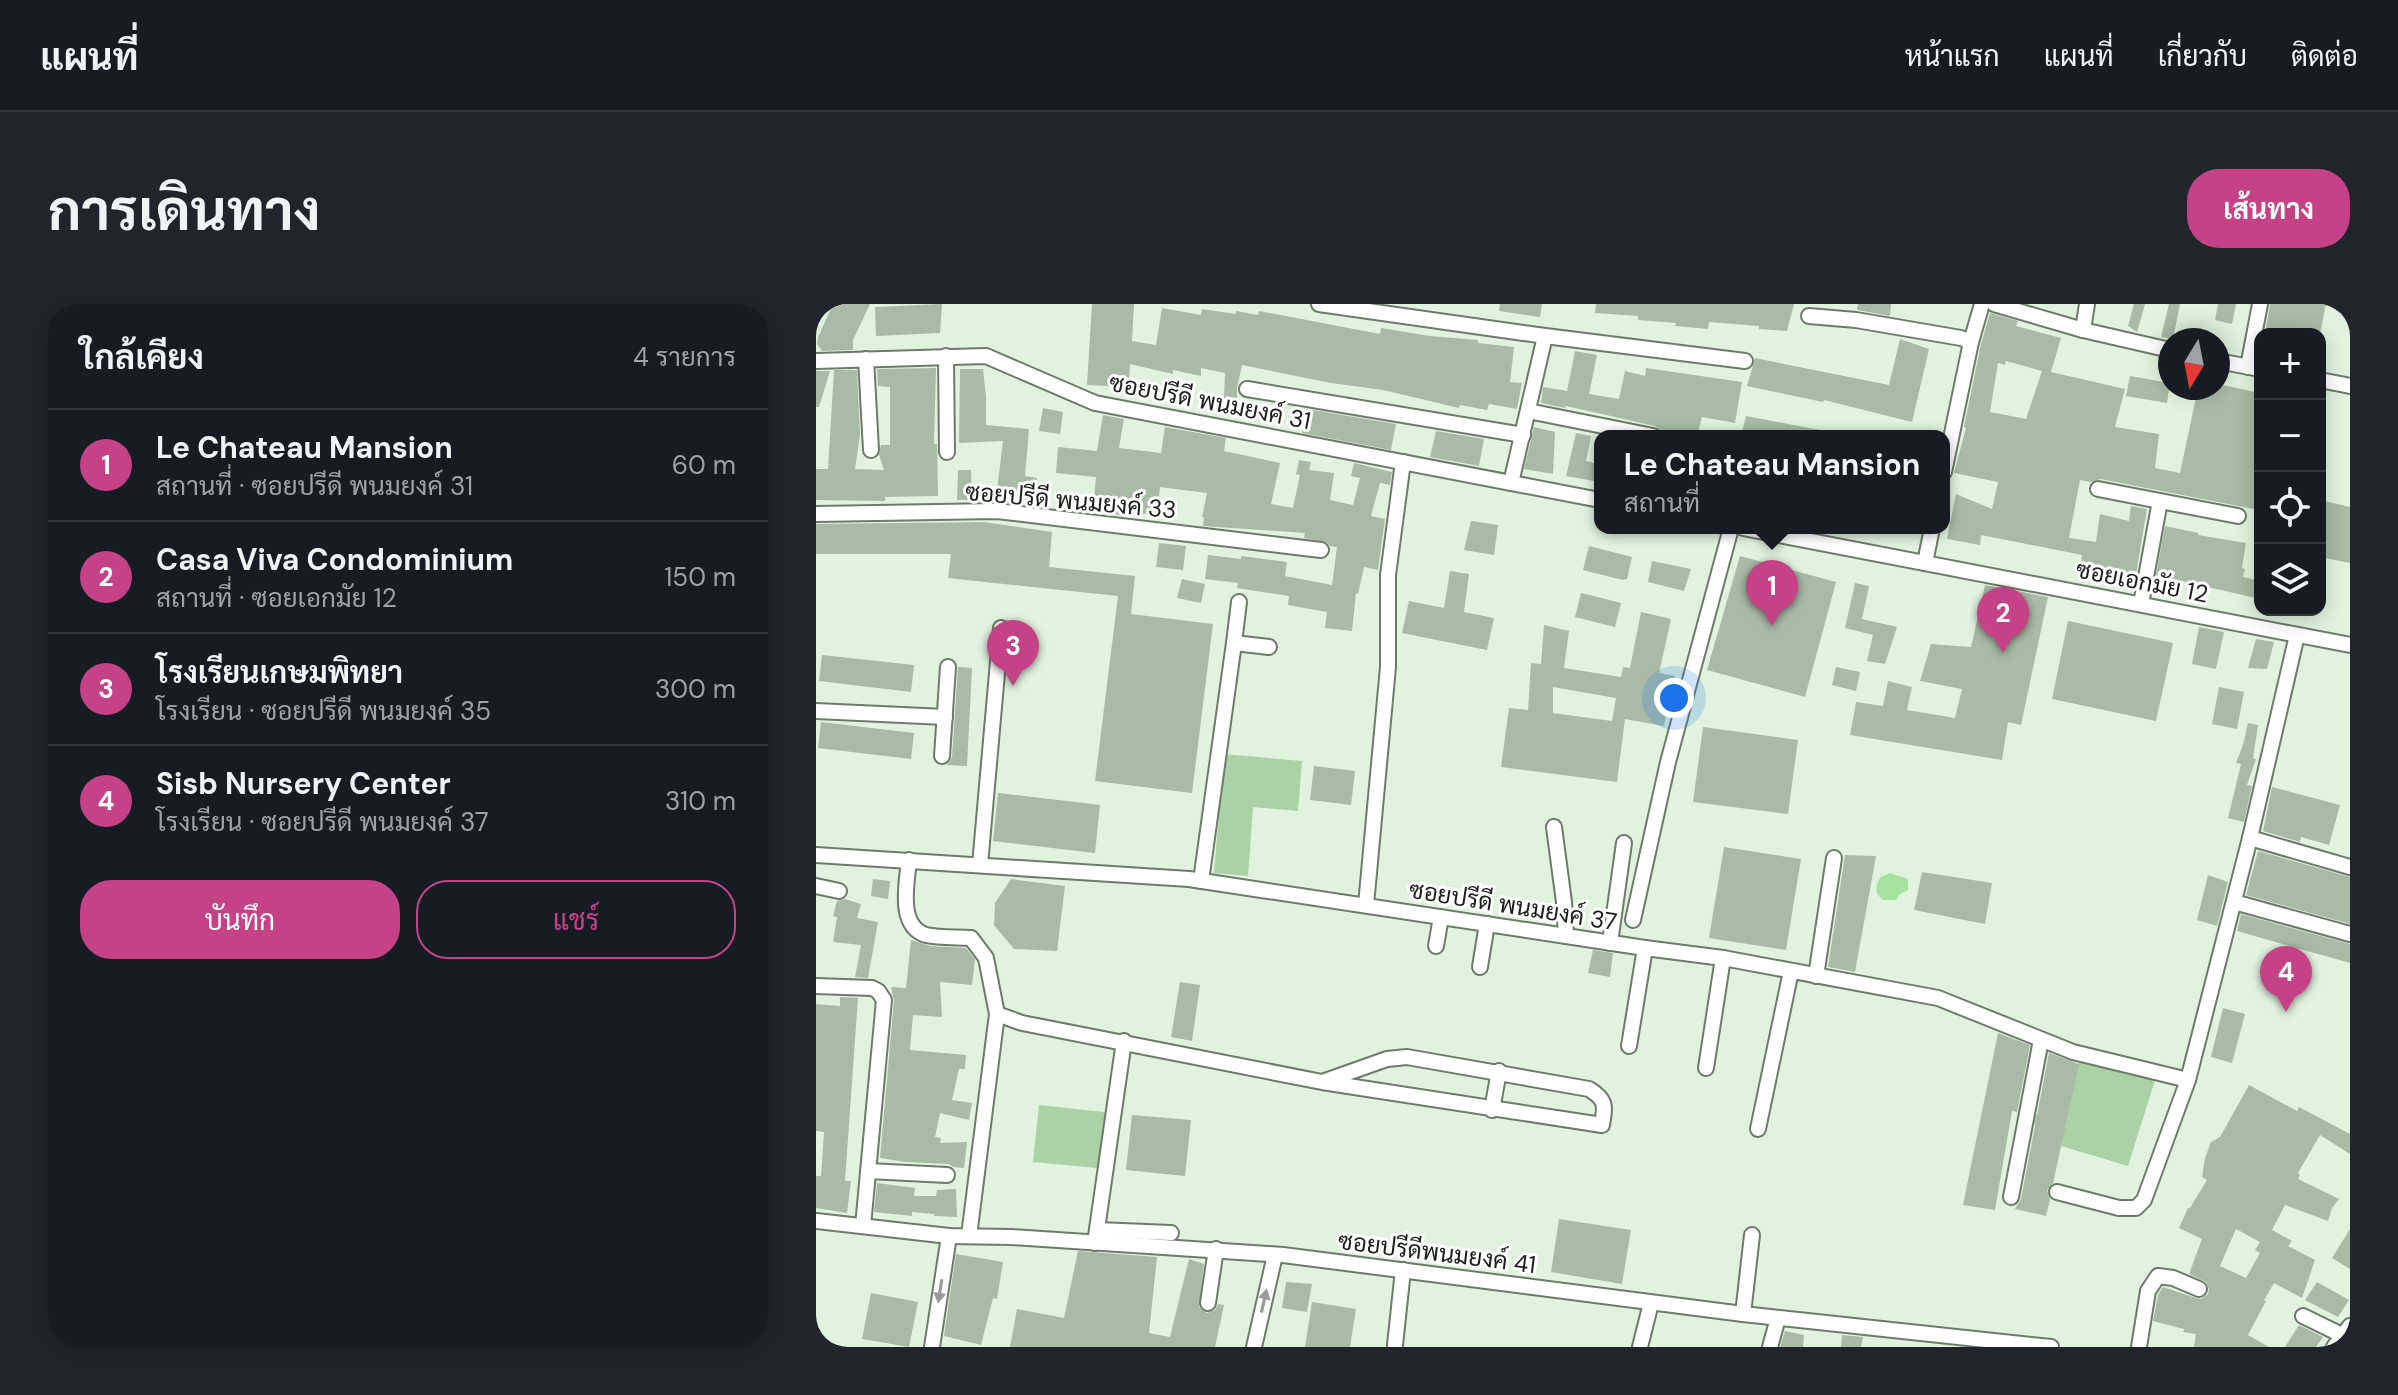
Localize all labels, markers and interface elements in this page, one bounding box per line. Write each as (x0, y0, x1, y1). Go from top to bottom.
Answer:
text: แผนที่ (40, 32, 139, 82)
text: หน้าแรก (1905, 38, 2000, 75)
text: แผนที่ (2044, 38, 2114, 75)
text: เกี่ยวกับ (2158, 38, 2247, 75)
text: ติดต่อ (2291, 38, 2358, 75)
button: เส้นทาง (2187, 169, 2350, 248)
text: การเดินทาง (48, 174, 320, 247)
north arrow (2158, 328, 2230, 400)
map controls (2254, 328, 2326, 616)
button: + (2254, 328, 2326, 400)
text: ใกล้เคียง (80, 335, 204, 380)
text: 4 รายการ (633, 340, 736, 374)
street label: ซอยปรีดี พนมยงค์ 31 (1107, 367, 1313, 436)
button: − (2254, 400, 2326, 472)
text: Le Chateau Mansion (156, 428, 453, 467)
popup (1594, 430, 1950, 534)
text: Le Chateau Mansion (1624, 445, 1920, 484)
text: 1 (101, 448, 111, 482)
text: 60 m (672, 448, 736, 482)
text: สถานที่ · ซอยปรีดี พนมยงค์ 31 (156, 469, 473, 503)
button: locate (2254, 472, 2326, 544)
street label: ซอยปรีดี พนมยงค์ 33 (964, 476, 1178, 525)
text: สถานที่ (1624, 486, 1700, 520)
text: Casa Viva Condominium (156, 540, 513, 579)
button: layers (2254, 544, 2326, 616)
street label: ซอยเอกมัย 12 (2073, 553, 2211, 610)
text: 2 (98, 560, 114, 594)
text: 150 m (664, 560, 736, 594)
pin: 1 (1746, 560, 1798, 626)
text: สถานที่ · ซอยเอกมัย 12 (156, 581, 397, 615)
pin: 2 (1977, 587, 2029, 653)
pin: 3 (987, 620, 1039, 686)
text: โรงเรียนเกษมพิทยา (156, 653, 403, 692)
text: 3 (98, 672, 114, 706)
text: 300 m (655, 672, 736, 706)
your location (1654, 678, 1694, 718)
text: โรงเรียน · ซอยปรีดี พนมยงค์ 35 (156, 694, 491, 728)
text: Sisb Nursery Center (156, 764, 451, 803)
text: 4 (98, 784, 114, 818)
text: 310 m (665, 784, 736, 818)
text: โรงเรียน · ซอยปรีดี พนมยงค์ 37 (156, 805, 489, 839)
street label: ซอยปรีดี พนมยงค์ 37 (1407, 874, 1619, 937)
button: บันทึก (80, 880, 400, 959)
button: แชร์ (416, 880, 736, 959)
pin: 4 (2260, 946, 2312, 1012)
street label: ซอยปรีดีพนมยงค์ 41 (1336, 1225, 1538, 1280)
one-way arrow (933, 1279, 946, 1304)
one-way arrow (1258, 1289, 1271, 1314)

